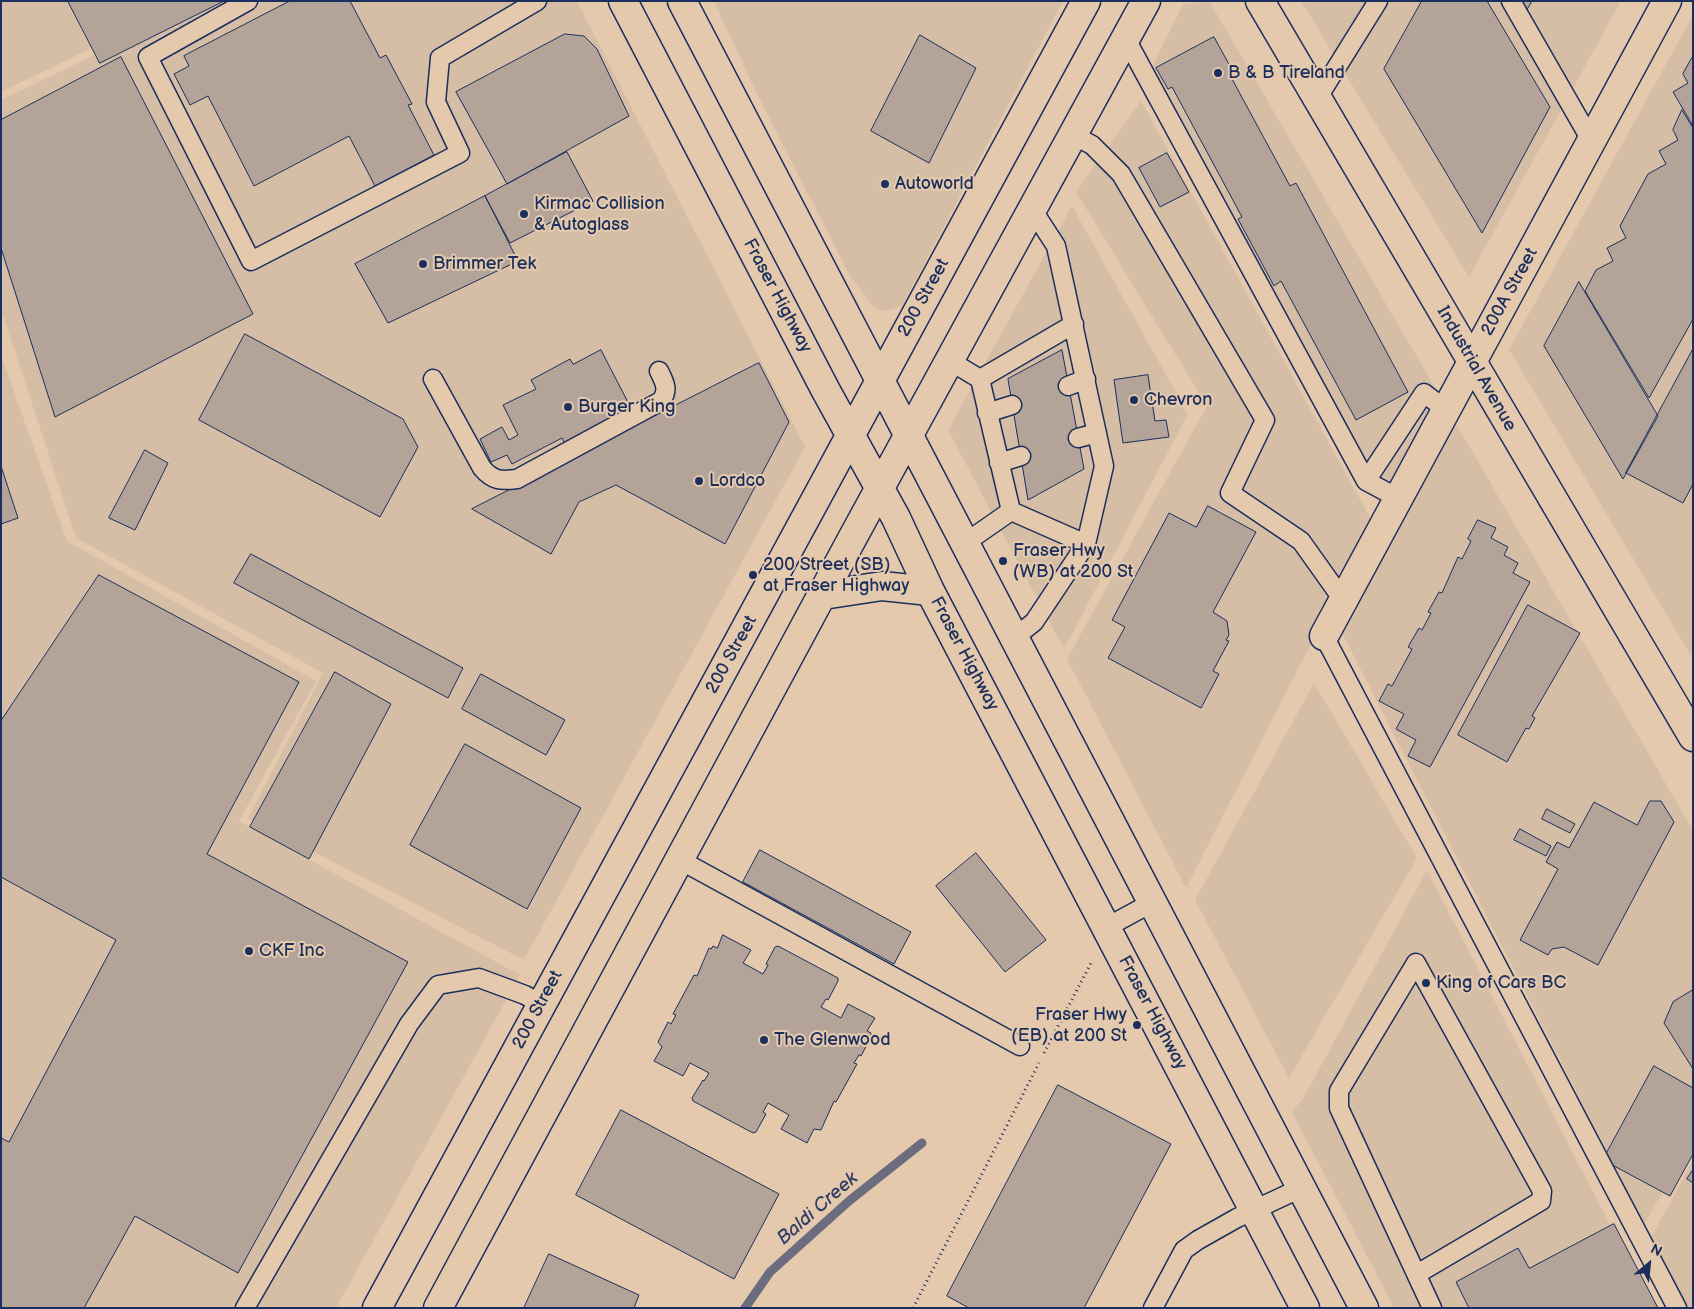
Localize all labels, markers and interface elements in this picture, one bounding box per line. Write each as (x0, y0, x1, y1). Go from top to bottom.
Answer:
place label: B & B Tireland (1228, 62, 1345, 84)
marker: B & B Tireland (1212, 67, 1224, 79)
place label: Autoworld (895, 173, 974, 195)
marker: Autoworld (879, 178, 891, 190)
place label: Kirmac Collision & Autoglass (534, 193, 665, 235)
marker: Kirmac Collision & Autoglass (518, 208, 530, 220)
street label: Fraser Highway (738, 235, 816, 357)
street label: 200A Street (1477, 244, 1543, 340)
place label: Brimmer Tek (433, 253, 536, 275)
street label: 200 Street (894, 255, 954, 341)
marker: Brimmer Tek (417, 258, 429, 270)
street label: Industrial Avenue (1431, 303, 1521, 435)
place label: Chevron (1144, 389, 1212, 411)
marker: Chevron (1128, 394, 1140, 406)
place label: Burger King (578, 396, 675, 418)
marker: Burger King (562, 401, 574, 413)
place label: Lordco (709, 470, 765, 492)
marker: Lordco (693, 475, 705, 487)
place label: Fraser Hwy (WB) at 200 St (1013, 540, 1133, 582)
place label: 200 Street (SB) at Fraser Highway (763, 554, 909, 596)
marker: Fraser Hwy (WB) at 200 St (997, 555, 1009, 567)
marker: 200 Street (SB) at Fraser Highway (747, 569, 759, 581)
street label: Fraser Highway (925, 593, 1003, 715)
street label: 200 Street (702, 612, 762, 698)
place label: CKF Inc (259, 940, 324, 962)
marker: CKF Inc (243, 945, 255, 957)
street label: Fraser Highway (1113, 952, 1191, 1074)
street label: 200 Street (508, 967, 568, 1053)
place label: King of Cars BC (1436, 972, 1566, 994)
marker: King of Cars BC (1420, 977, 1432, 989)
place label: Fraser Hwy (EB) at 200 St (1011, 1004, 1127, 1046)
marker: Fraser Hwy (EB) at 200 St (1131, 1019, 1143, 1031)
place label: The Glenwood (774, 1029, 891, 1051)
marker: The Glenwood (758, 1034, 770, 1046)
water label: Baldi Creek (773, 1168, 863, 1250)
north arrow (1624, 1239, 1674, 1289)
text: N (1648, 1240, 1665, 1260)

